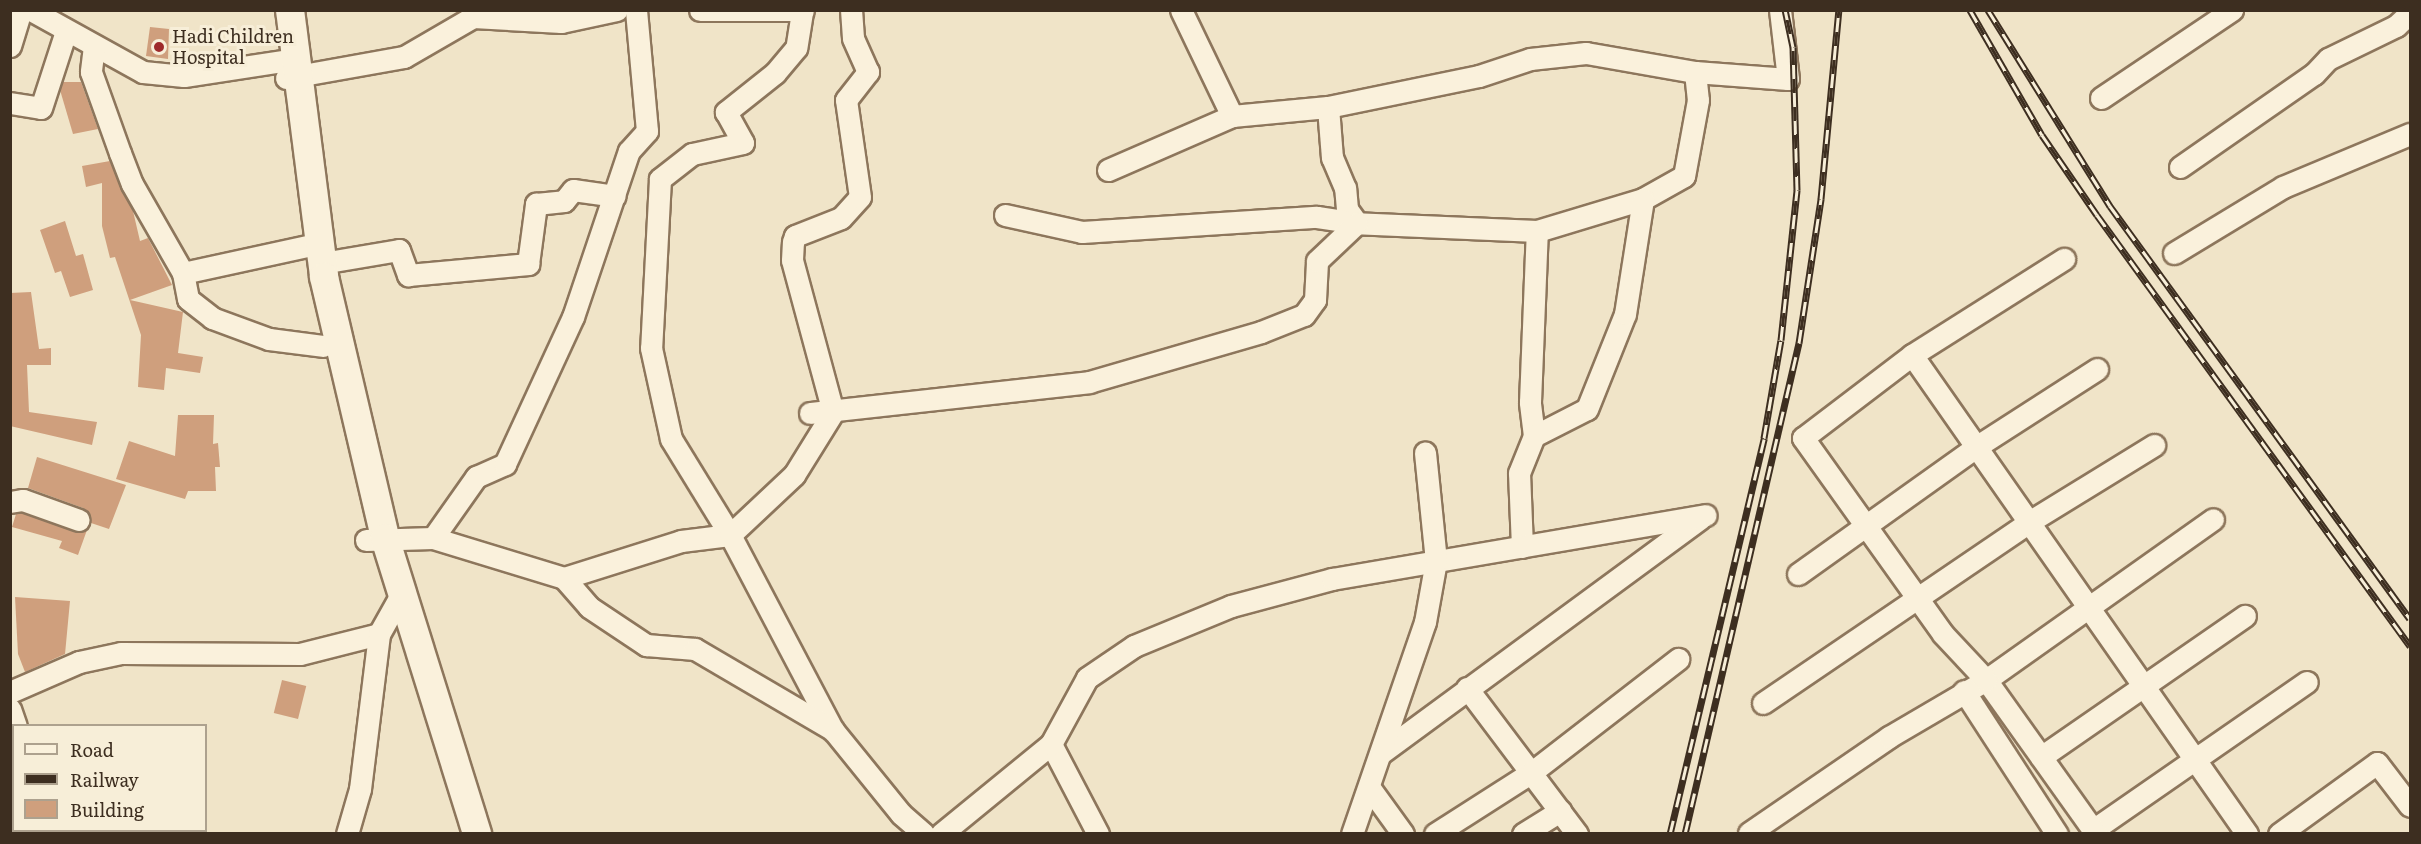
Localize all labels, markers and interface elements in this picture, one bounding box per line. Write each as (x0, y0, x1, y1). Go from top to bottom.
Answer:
place label: Hadi Children Hospital (172, 26, 294, 68)
marker: Hadi Children Hospital (150, 38, 168, 56)
legend (12, 724, 207, 832)
text: Road (70, 736, 114, 763)
text: Railway (70, 766, 139, 793)
text: Building (70, 796, 144, 823)

